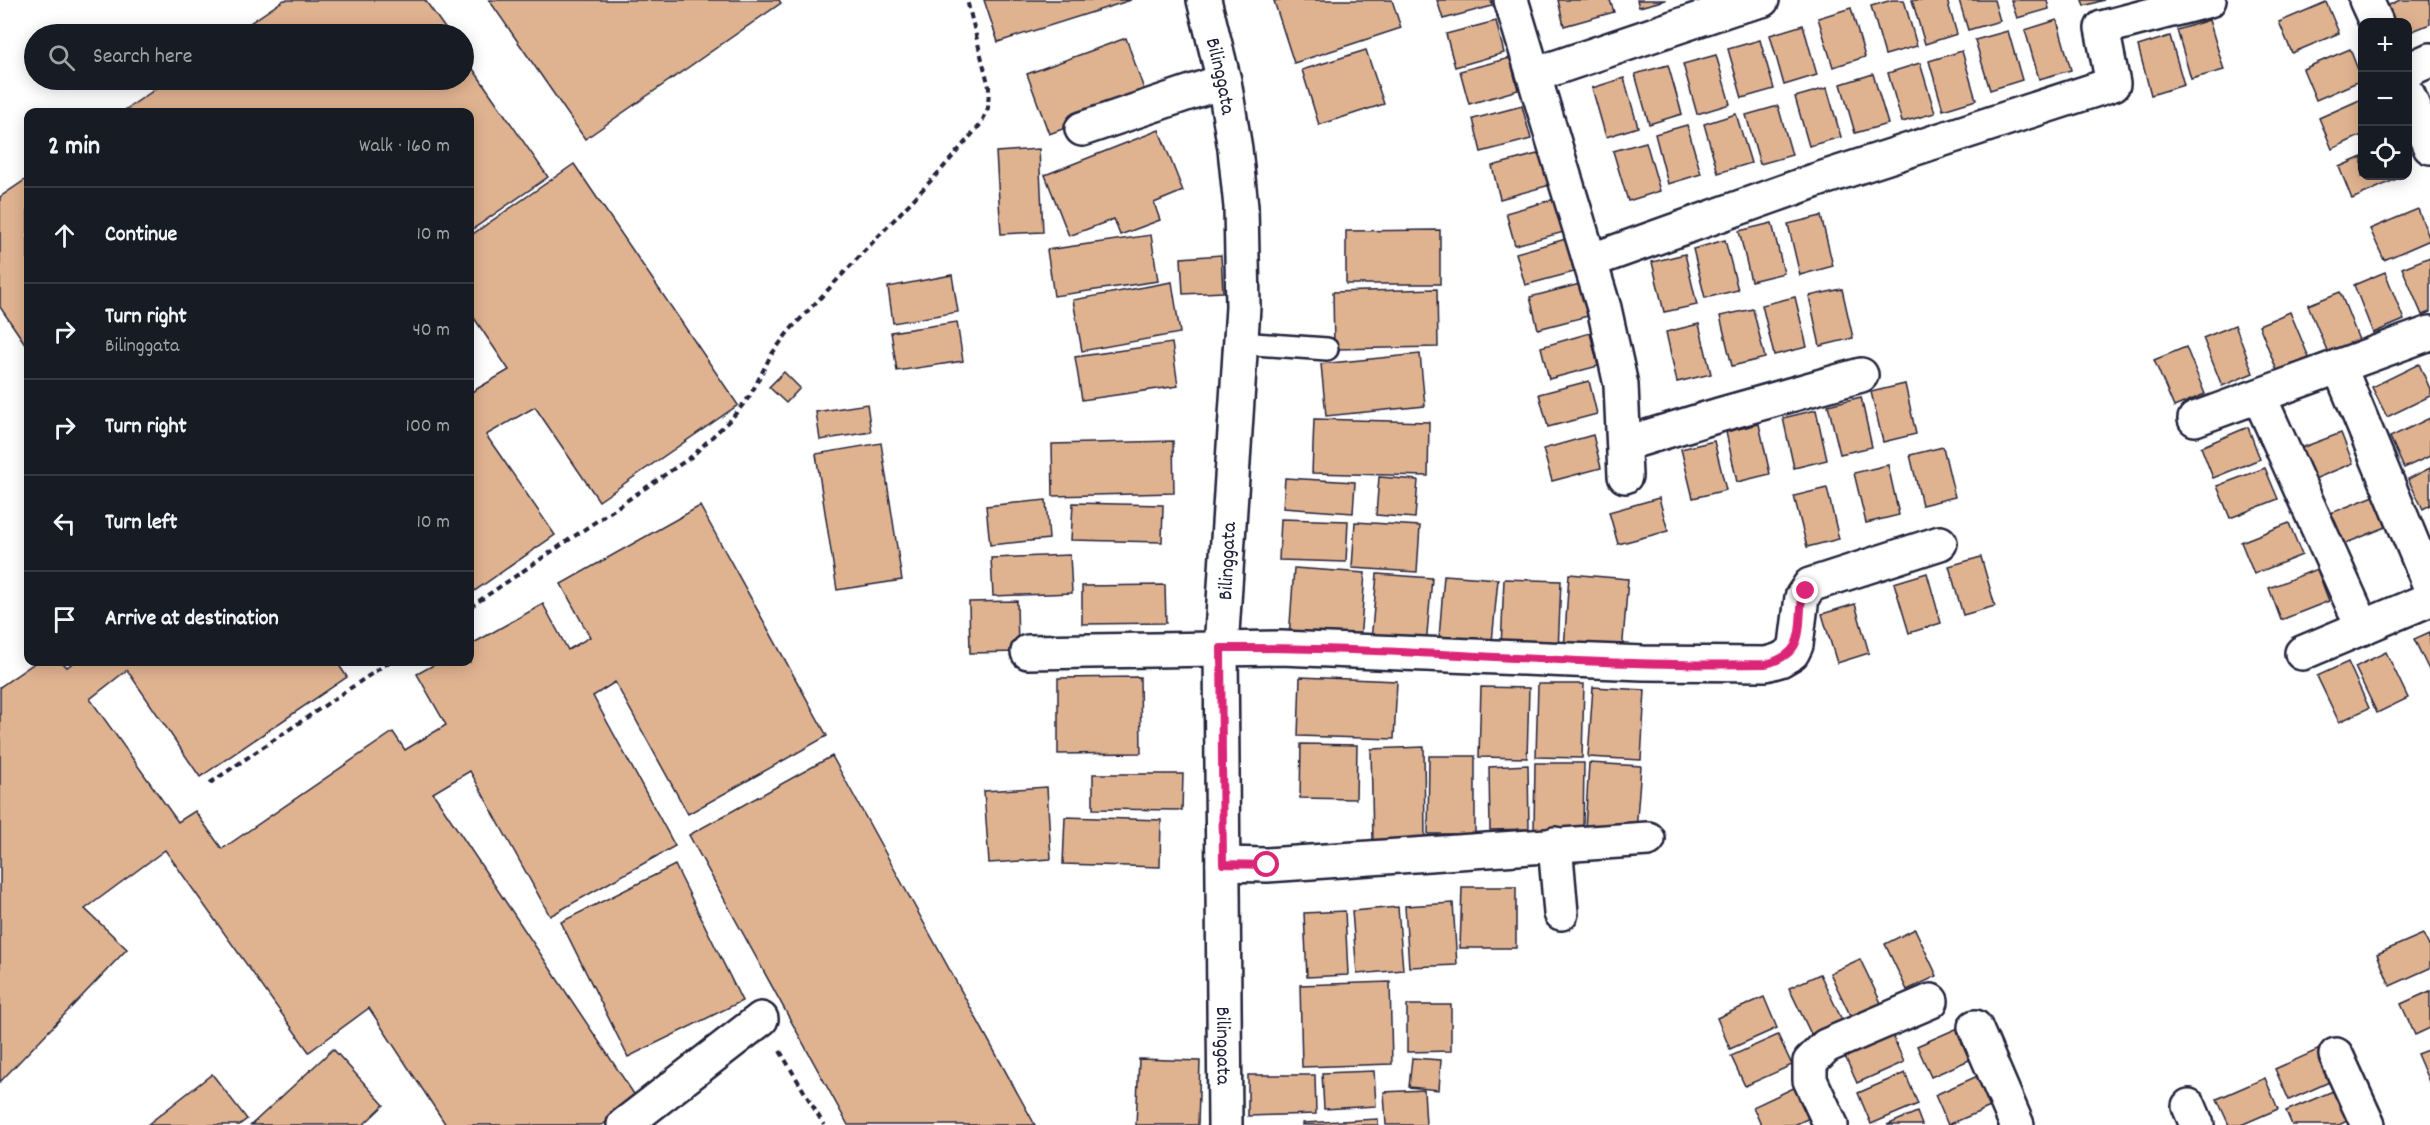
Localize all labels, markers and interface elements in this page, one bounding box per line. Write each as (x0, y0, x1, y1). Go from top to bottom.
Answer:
map controls (2358, 18, 2412, 180)
button: + (2358, 18, 2412, 72)
search box (24, 24, 474, 90)
street label: Bilinggata (1196, 35, 1241, 118)
icon: search (45, 41, 78, 74)
text: Search here (93, 42, 192, 73)
button: − (2358, 72, 2412, 126)
button: locate (2358, 126, 2412, 180)
text: 2 min (48, 129, 100, 166)
text: Walk · 160 m (359, 133, 450, 161)
icon: ahead (48, 219, 81, 252)
text: Continue (105, 220, 177, 251)
text: 10 m (416, 221, 450, 249)
text: Turn right (105, 302, 187, 333)
icon: right (48, 315, 81, 348)
text: 40 m (412, 317, 450, 345)
text: Bilinggata (105, 333, 179, 361)
icon: right (48, 411, 81, 444)
text: Turn right (105, 412, 187, 443)
text: 100 m (406, 413, 450, 441)
icon: left (48, 507, 81, 540)
text: Turn left (105, 508, 177, 539)
text: 10 m (416, 509, 450, 537)
street label: Bilinggata (1212, 520, 1246, 601)
route end (1792, 577, 1818, 603)
icon: arrive (48, 603, 81, 636)
text: Arrive at destination (105, 604, 279, 635)
route start (1253, 851, 1279, 877)
street label: Bilinggata (1206, 1006, 1237, 1086)

